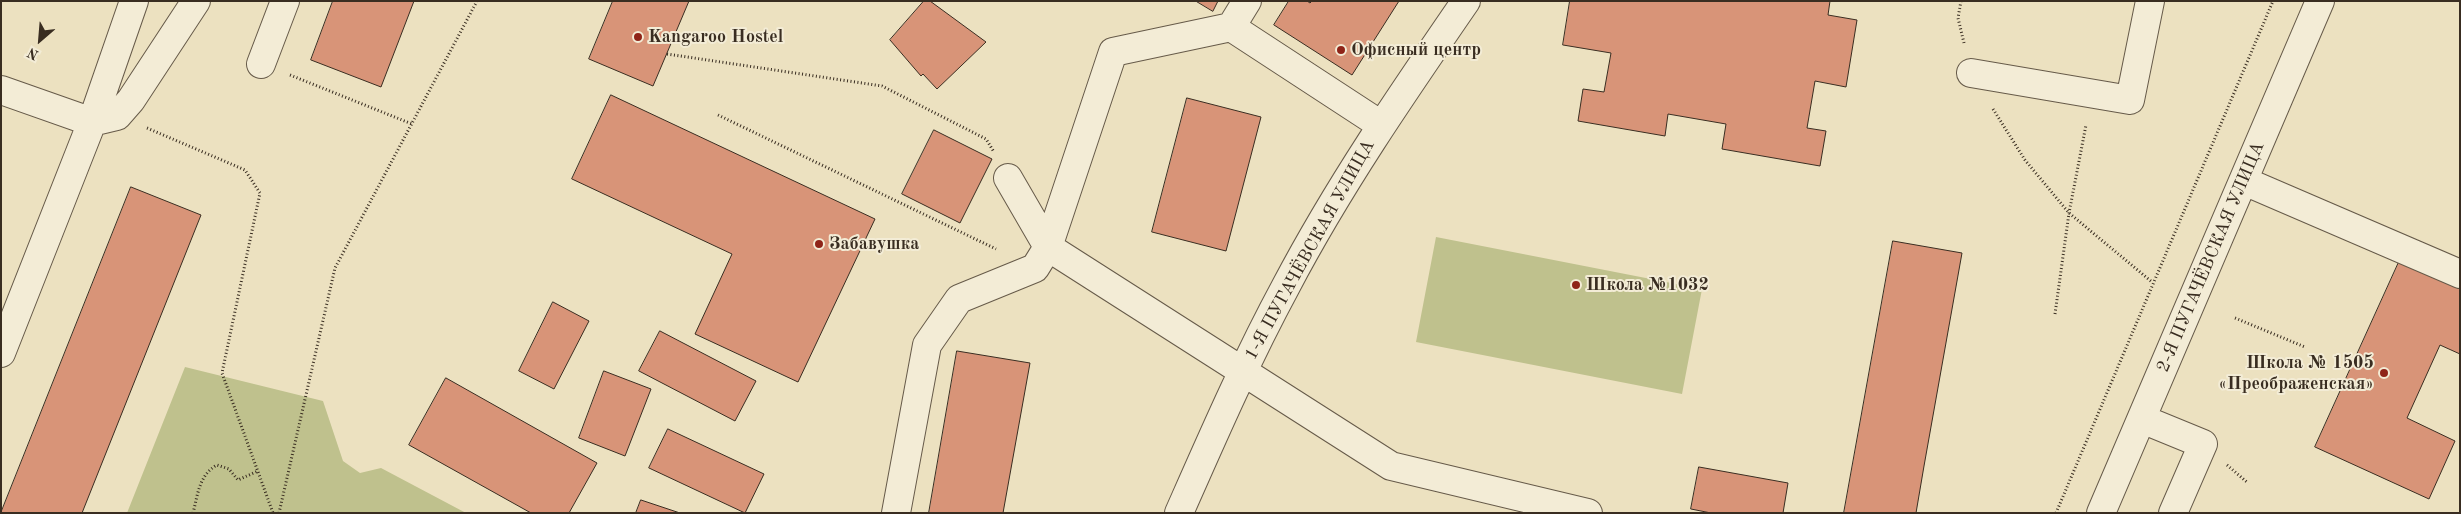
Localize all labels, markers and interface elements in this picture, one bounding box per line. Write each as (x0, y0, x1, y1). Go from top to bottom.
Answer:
north arrow (15, 15, 65, 65)
place label: Kangaroo Hostel (648, 26, 783, 48)
marker: Kangaroo Hostel (632, 31, 644, 43)
place label: Офисный центр (1351, 39, 1481, 61)
marker: Офисный центр (1335, 44, 1347, 56)
text: N (25, 45, 41, 62)
street label: 1-Я ПУГАЧЁВСКАЯ УЛИЦА (1240, 136, 1380, 364)
street label: 2-Я ПУГАЧЁВСКАЯ УЛИЦА (2153, 138, 2269, 376)
place label: Забавушка (829, 233, 919, 255)
marker: Забавушка (813, 238, 825, 250)
place label: Школа №1032 (1586, 274, 1709, 296)
marker: Школа №1032 (1570, 279, 1582, 291)
place label: Школа № 1505 «Преображенская» (2218, 352, 2374, 394)
marker: Школа № 1505 «Преображенская» (2378, 367, 2390, 379)

